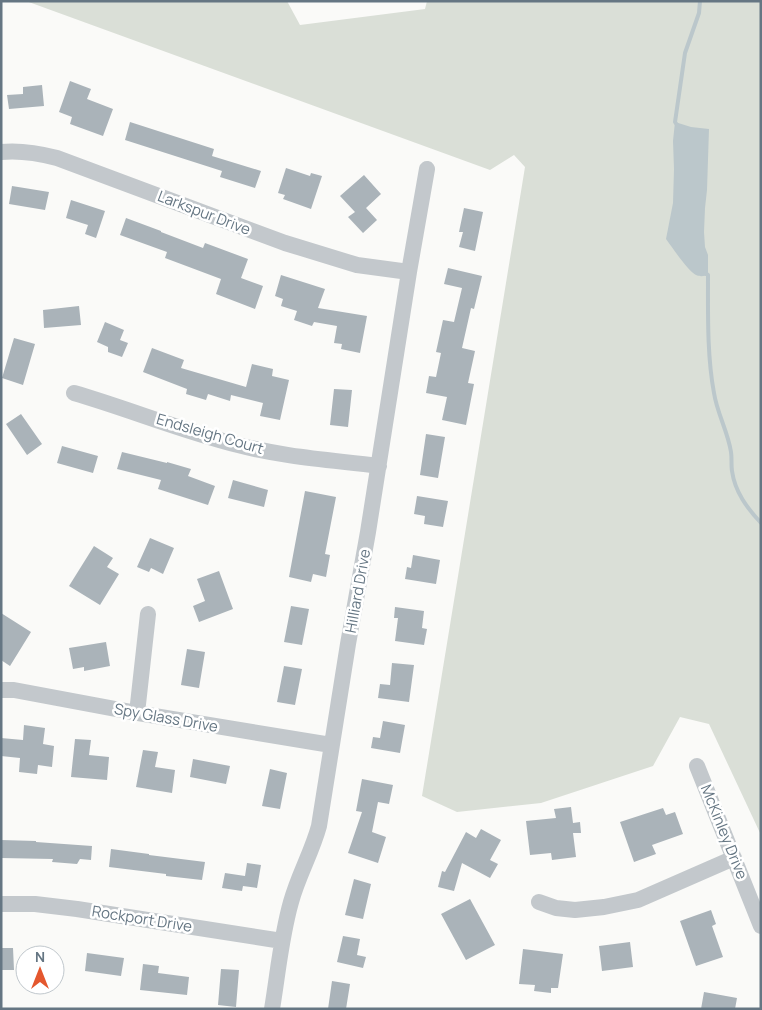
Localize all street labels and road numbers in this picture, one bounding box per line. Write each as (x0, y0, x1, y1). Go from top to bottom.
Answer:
street label: Larkspur Drive (155, 185, 254, 240)
street label: Endsleigh Court (154, 408, 266, 459)
street label: Hilliard Drive (340, 547, 375, 635)
street label: Spy Glass Drive (113, 698, 220, 737)
street label: McKinley Drive (696, 781, 753, 882)
street label: Rockport Drive (90, 900, 194, 937)

